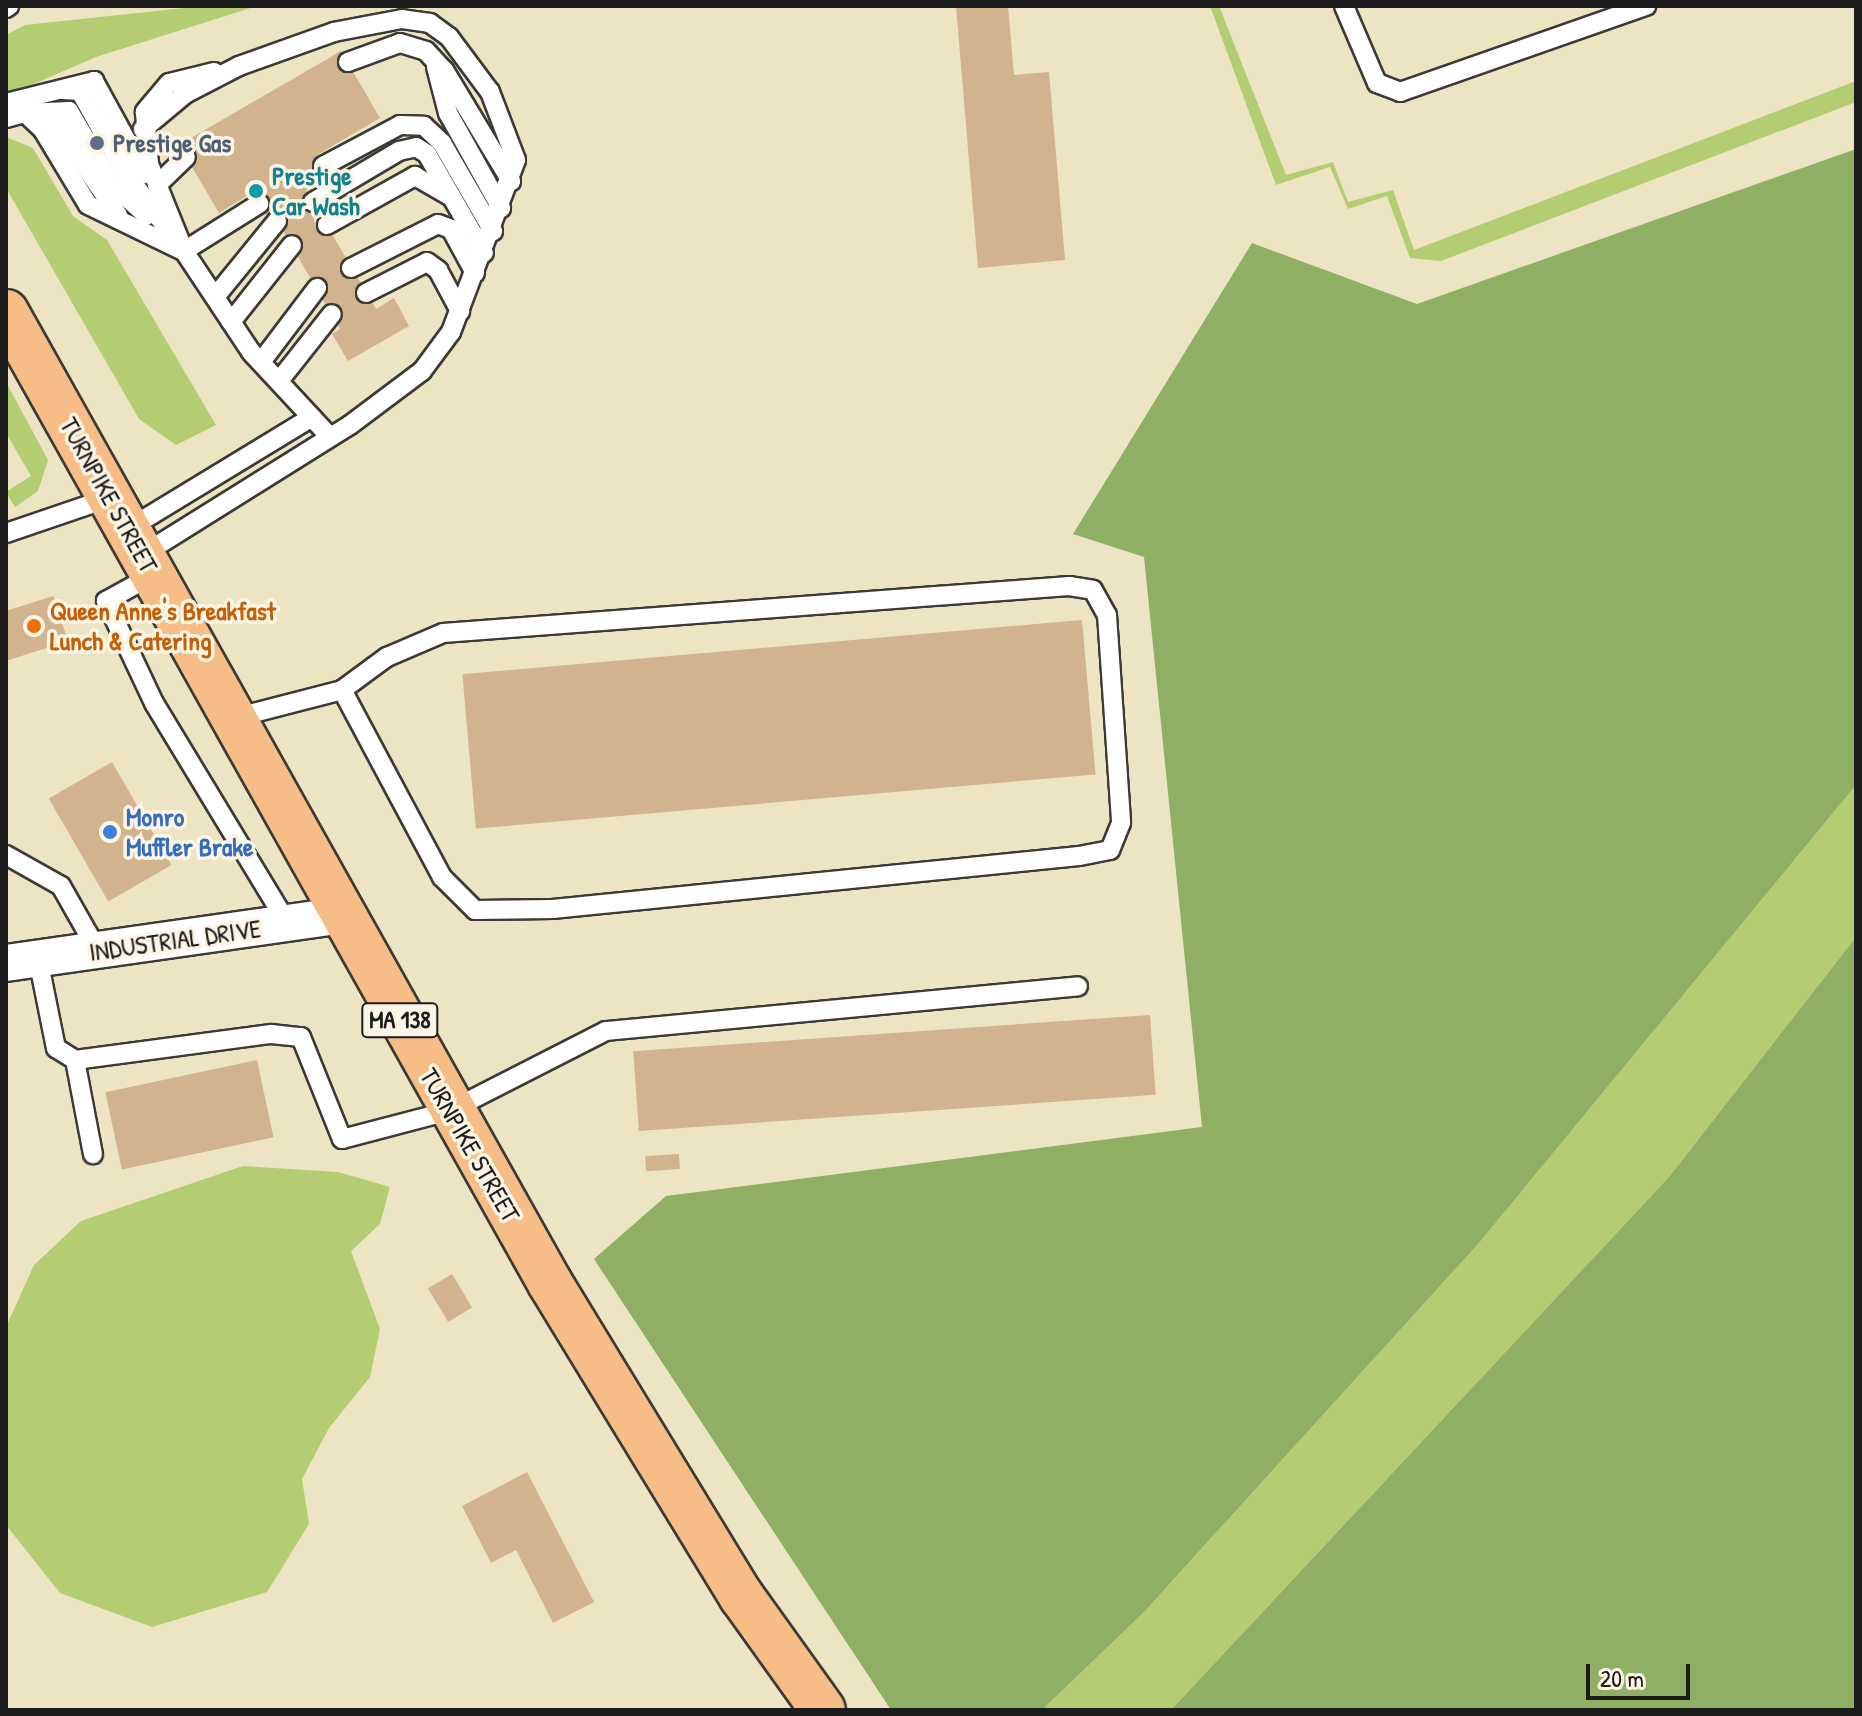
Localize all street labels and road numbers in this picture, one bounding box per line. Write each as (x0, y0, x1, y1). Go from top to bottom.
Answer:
street label: TURNPIKE STREET (53, 412, 165, 578)
street label: INDUSTRIAL DRIVE (87, 912, 263, 968)
road number: MA 138 (360, 1000, 440, 1040)
street label: TURNPIKE STREET (413, 1062, 527, 1228)

